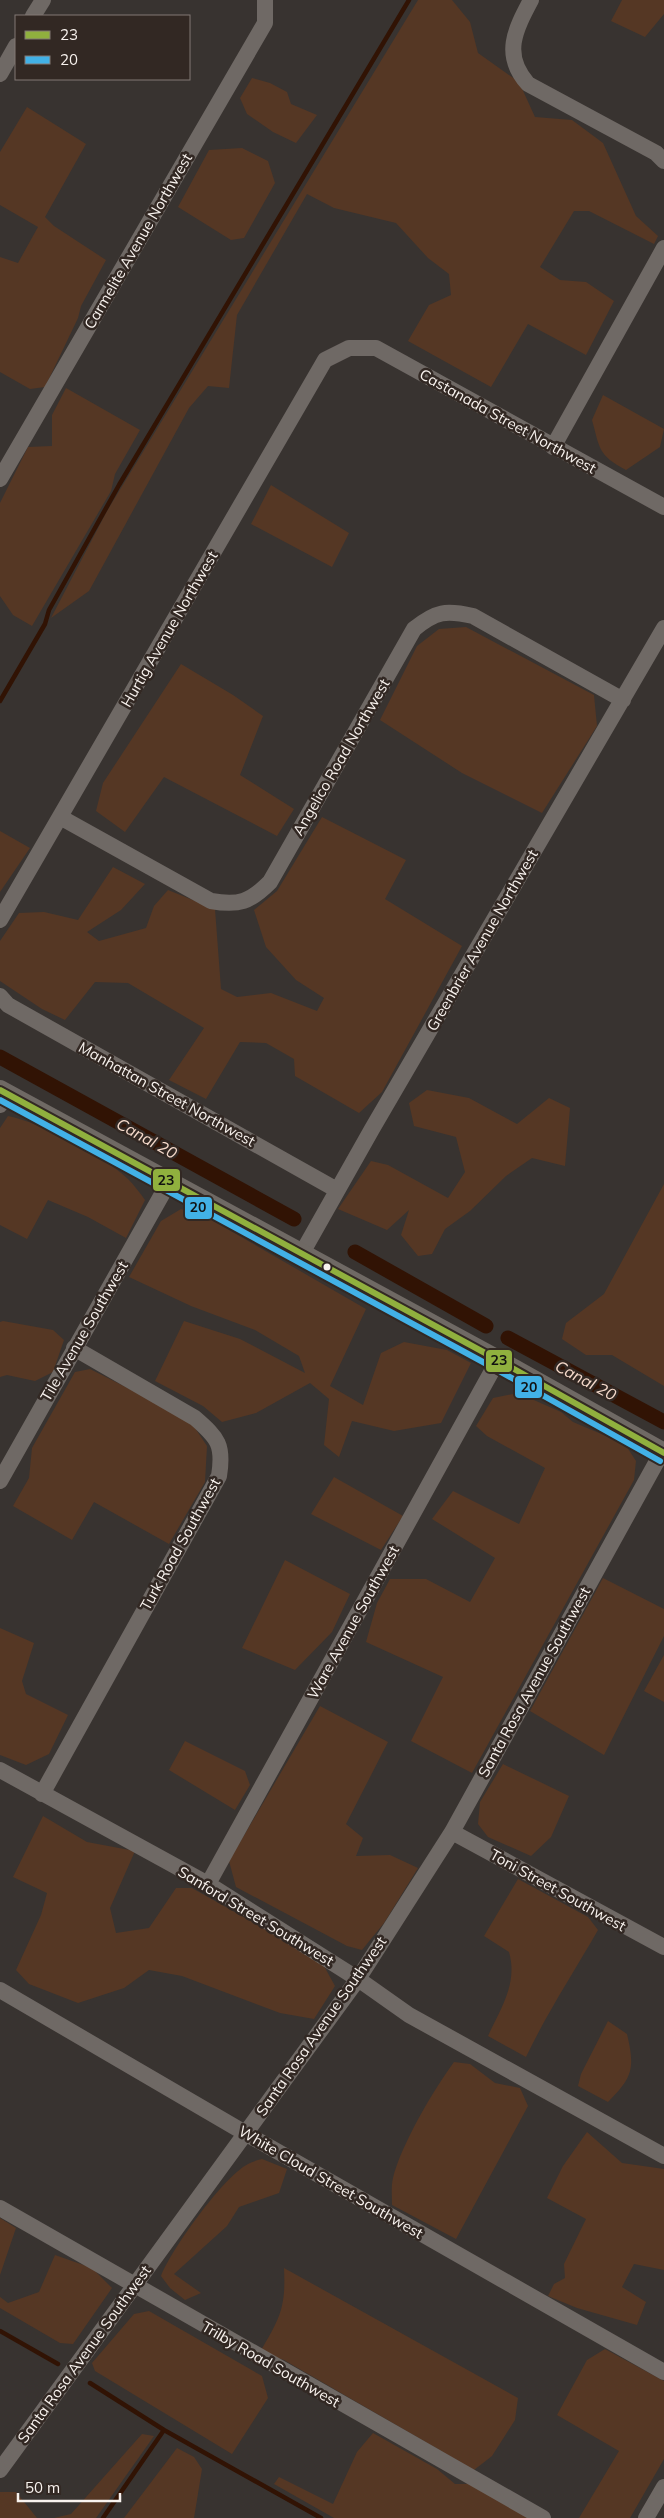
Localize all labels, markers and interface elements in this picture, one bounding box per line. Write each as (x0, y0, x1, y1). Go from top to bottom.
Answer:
legend (15, 15, 190, 80)
text: 23 (60, 25, 78, 44)
text: 20 (60, 50, 78, 69)
street label: Carmelite Avenue Northwest (80, 150, 196, 332)
street label: Castanada Street Northwest (416, 364, 600, 478)
street label: Hurtig Avenue Northwest (116, 548, 222, 710)
street label: Angelico Road Northwest (288, 675, 394, 839)
street label: Greenbrier Avenue Northwest (422, 846, 542, 1034)
street label: Manhattan Street Northwest (75, 1037, 259, 1151)
water label: Canal 20 (113, 1113, 181, 1163)
line badge: 23 (152, 1168, 181, 1192)
text: 23 (158, 1171, 174, 1189)
line badge: 20 (184, 1196, 213, 1220)
text: 20 (190, 1198, 206, 1216)
street label: Tile Avenue Southwest (36, 1258, 132, 1404)
unlabelled marker (322, 1262, 332, 1272)
line badge: 23 (485, 1349, 513, 1373)
text: 23 (491, 1351, 507, 1369)
water label: Canal 20 (552, 1356, 620, 1405)
line badge: 20 (514, 1375, 543, 1399)
text: 20 (521, 1378, 537, 1396)
street label: Turk Road Southwest (136, 1474, 224, 1614)
street label: Ware Avenue Southwest (303, 1542, 403, 1702)
street label: Santa Rosa Avenue Southwest (474, 1583, 594, 1781)
street label: Toni Street Southwest (487, 1845, 629, 1935)
street label: Sanford Street Southwest (175, 1862, 337, 1970)
street label: Santa Rosa Avenue Southwest (252, 1933, 390, 2119)
street label: White Cloud Street Southwest (235, 2121, 427, 2243)
street label: Santa Rosa Avenue Southwest (13, 2262, 155, 2446)
street label: Trilby Road Southwest (199, 2317, 343, 2411)
scale bar (18, 2470, 120, 2502)
text: 50 m (25, 2478, 60, 2497)

